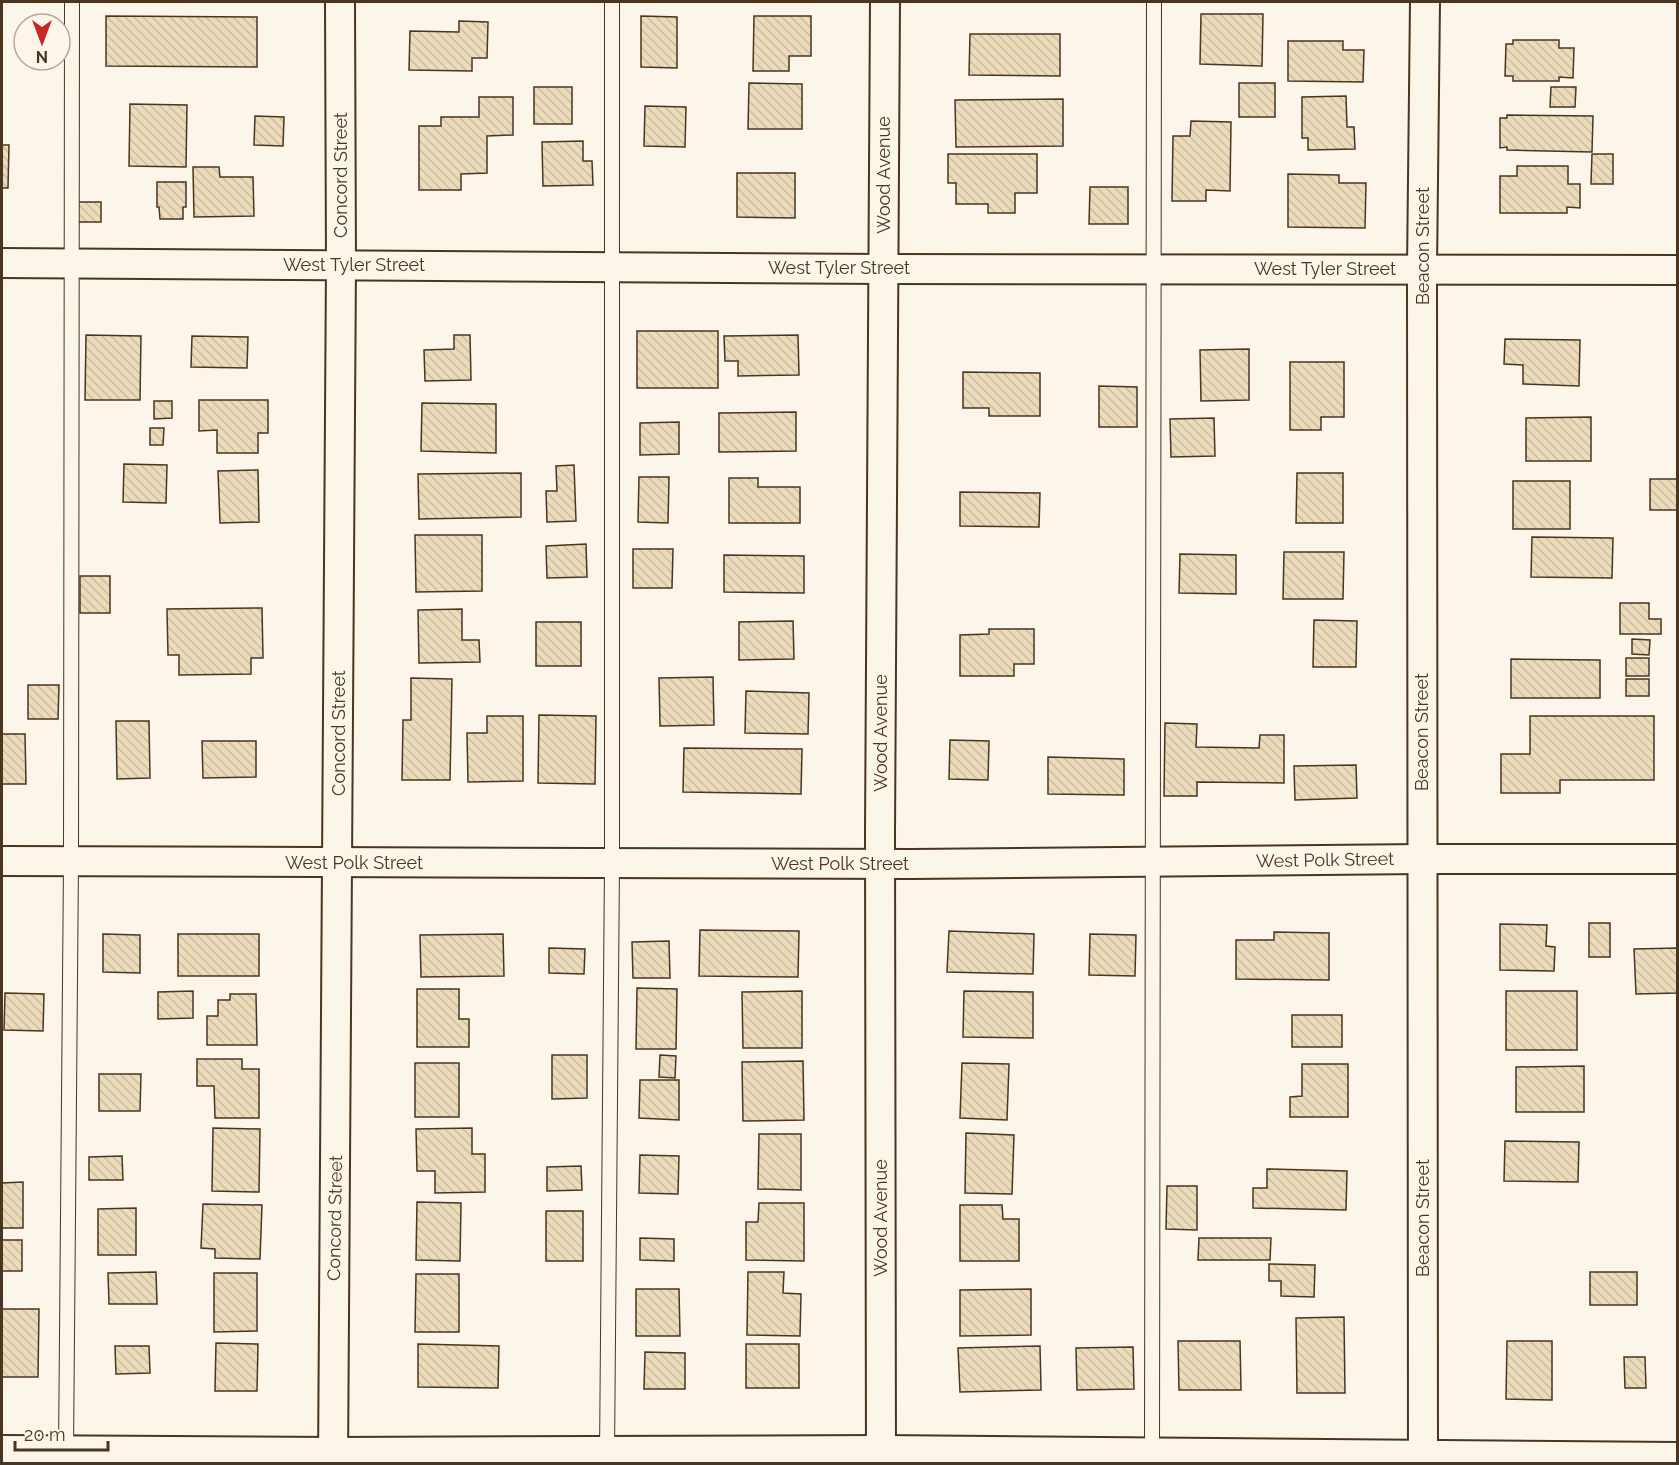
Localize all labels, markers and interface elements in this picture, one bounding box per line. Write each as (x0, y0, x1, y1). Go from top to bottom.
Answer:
north arrow (12, 12, 72, 72)
text: N (36, 47, 48, 66)
street label: Concord Street (330, 112, 351, 238)
street label: Wood Avenue (873, 116, 894, 234)
street label: Beacon Street (1412, 187, 1433, 305)
street label: West Tyler Street (283, 254, 425, 275)
street label: West Tyler Street (768, 257, 910, 278)
street label: West Tyler Street (1254, 258, 1396, 279)
street label: Concord Street (328, 670, 349, 796)
street label: Beacon Street (1411, 673, 1432, 791)
street label: Wood Avenue (870, 674, 891, 792)
street label: West Polk Street (1256, 848, 1394, 871)
street label: West Polk Street (285, 852, 423, 873)
street label: West Polk Street (771, 853, 909, 874)
street label: Concord Street (323, 1155, 346, 1281)
street label: Wood Avenue (870, 1159, 891, 1277)
street label: Beacon Street (1412, 1159, 1433, 1277)
scale bar (15, 1414, 108, 1452)
text: 20 m (24, 1424, 66, 1445)

